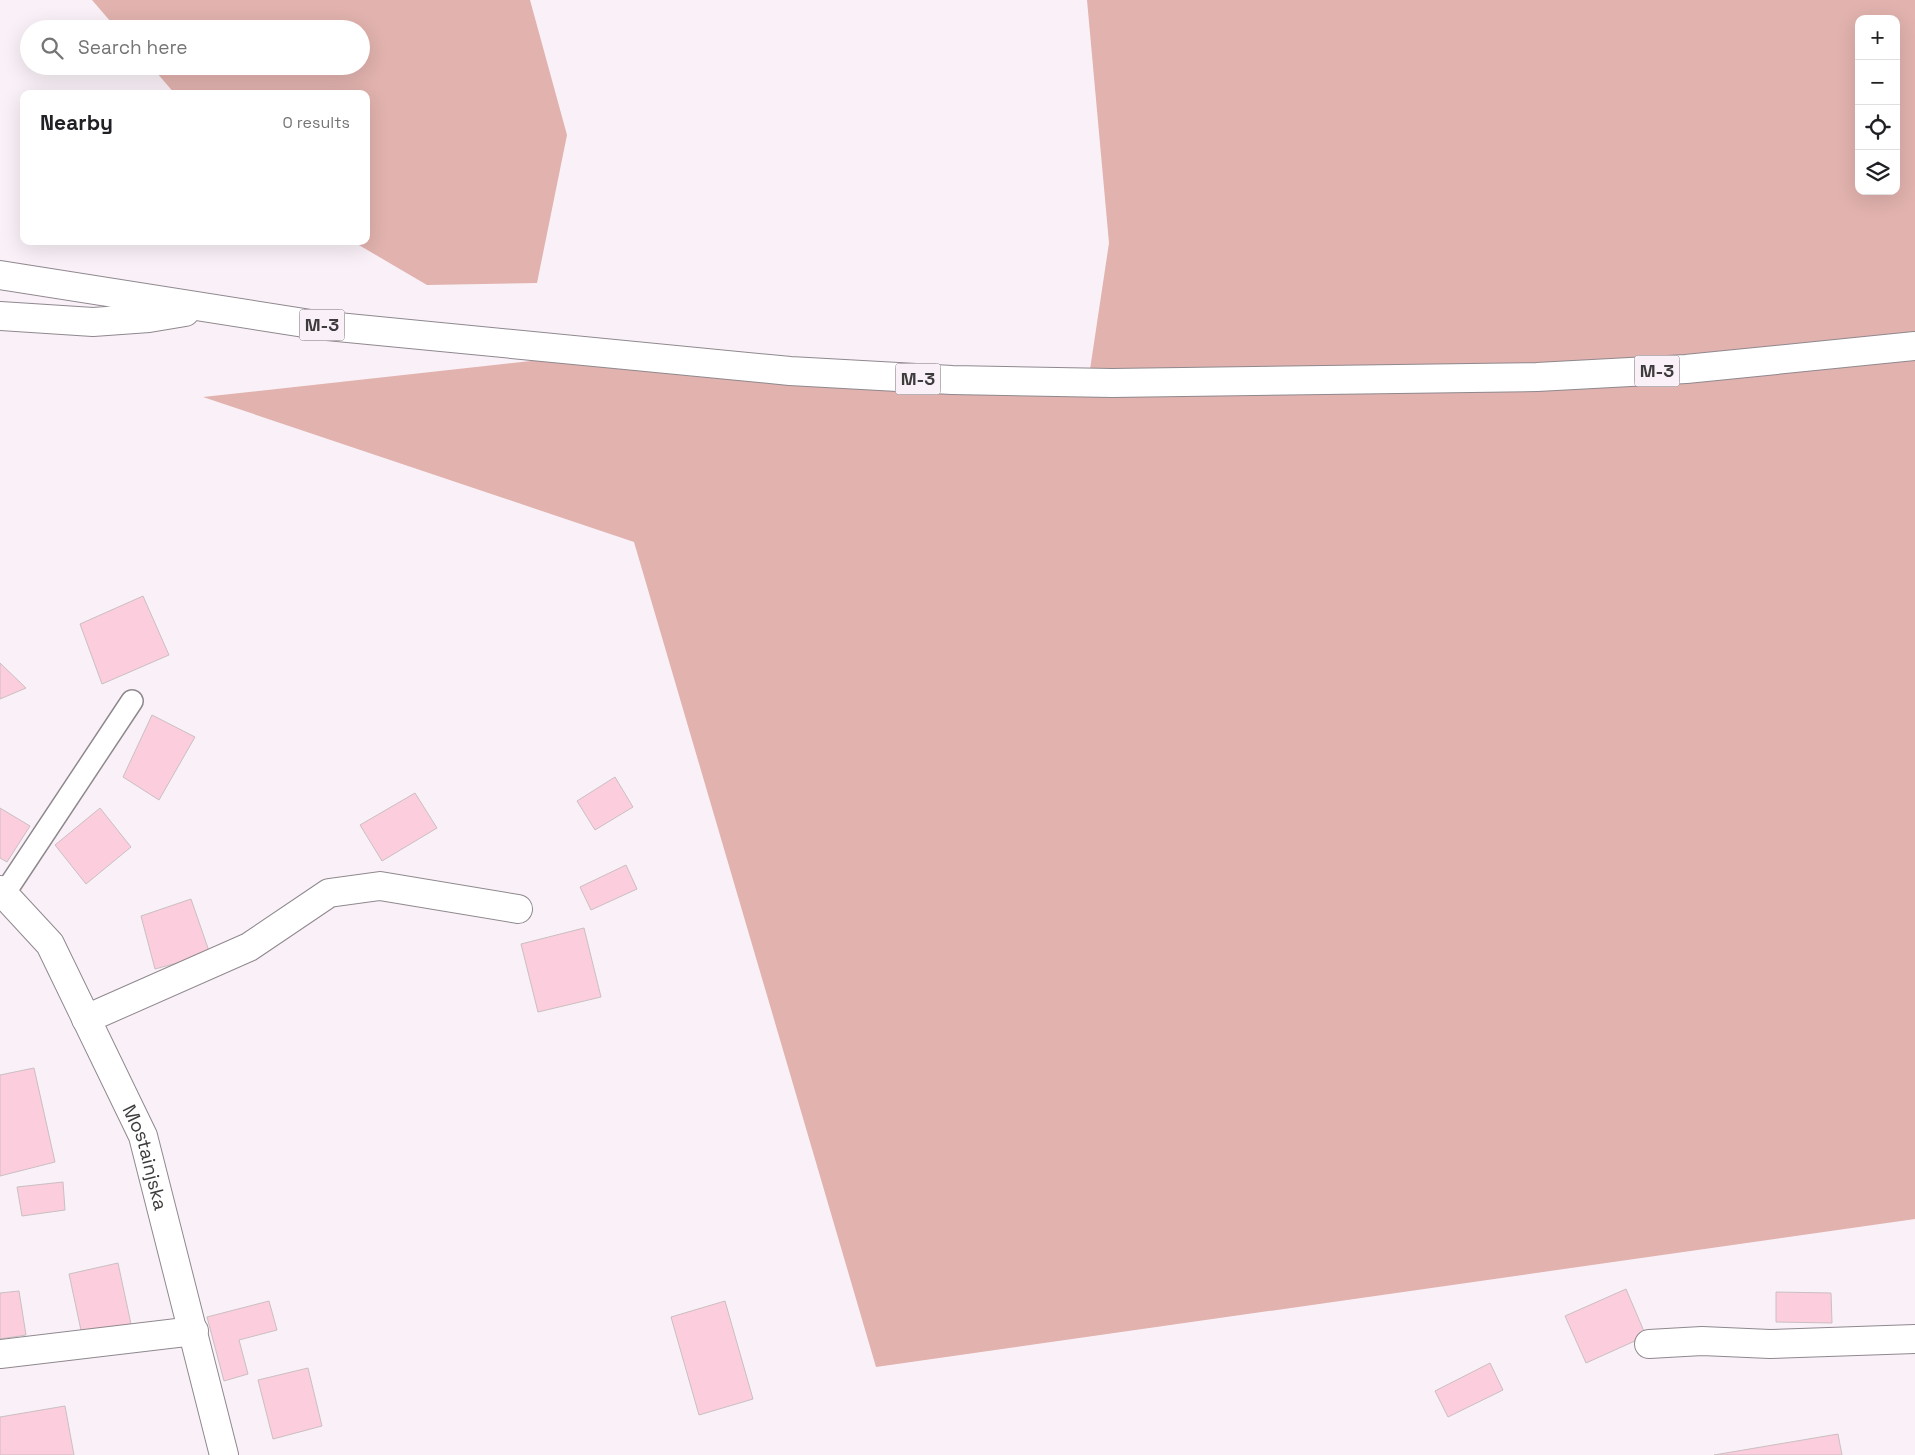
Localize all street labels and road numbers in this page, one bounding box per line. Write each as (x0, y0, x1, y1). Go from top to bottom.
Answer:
road number: M-3 (300, 310, 344, 340)
road number: M-3 (1634, 356, 1680, 386)
road number: M-3 (896, 364, 940, 394)
street label: Mostainjska (117, 1100, 173, 1213)

